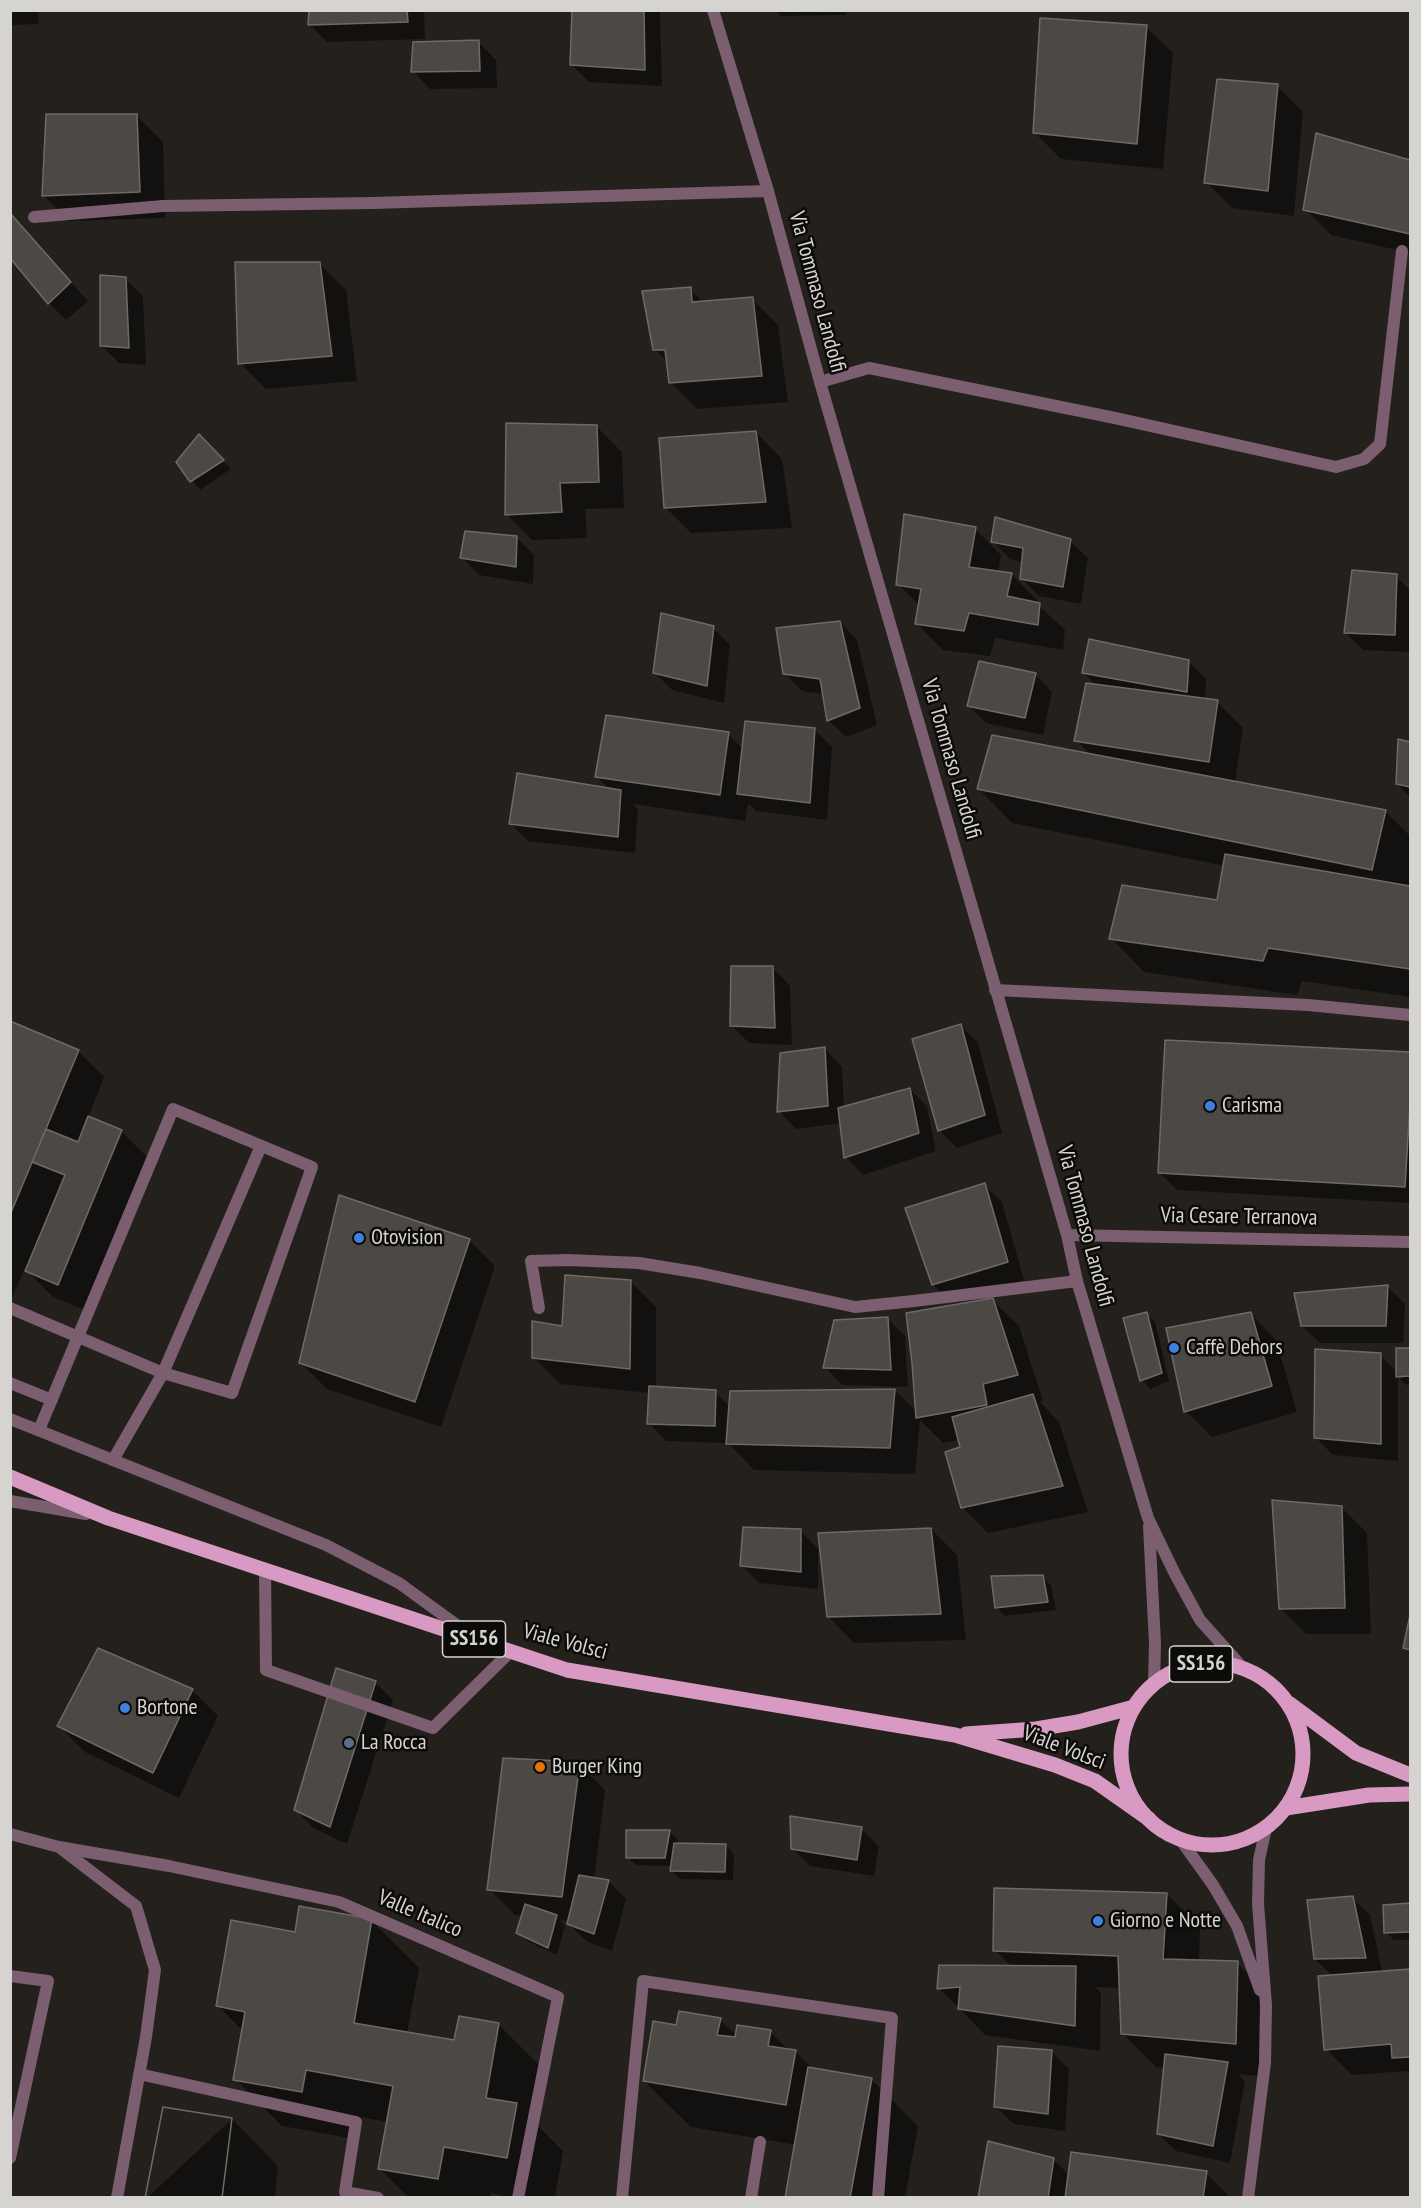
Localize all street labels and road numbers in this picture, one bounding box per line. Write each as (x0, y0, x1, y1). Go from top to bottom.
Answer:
street label: Via Tommaso Landolfi (783, 209, 851, 375)
street label: Via Tommaso Landolfi (915, 676, 987, 842)
street label: Via Tommaso Landolfi (1051, 1143, 1119, 1309)
street label: Via Cesare Terranova (1160, 1202, 1318, 1232)
street label: Viale Volsci (520, 1618, 610, 1666)
road number: SS156 (442, 1621, 506, 1657)
road number: SS156 (1170, 1646, 1232, 1682)
street label: Viale Volsci (1019, 1720, 1109, 1776)
street label: Valle Italico (374, 1884, 466, 1944)

